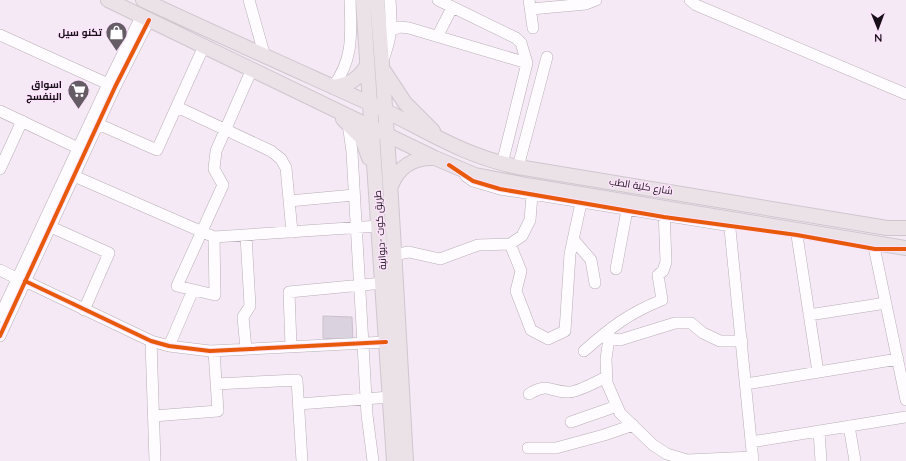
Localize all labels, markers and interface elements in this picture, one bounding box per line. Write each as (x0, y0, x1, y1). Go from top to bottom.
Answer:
north arrow (858, 8, 898, 48)
shop icon: تكنو سيل (104, 19, 130, 52)
place label: تكنو سيل (58, 26, 102, 39)
text: N (874, 31, 882, 45)
supermarket icon: اسواق البنفسج (65, 77, 91, 110)
place label: اسواق البنفسج (26, 78, 62, 104)
street label: شارع كلية الطب (608, 175, 674, 197)
street label: طريق كوت -ديوانية (371, 190, 389, 270)

